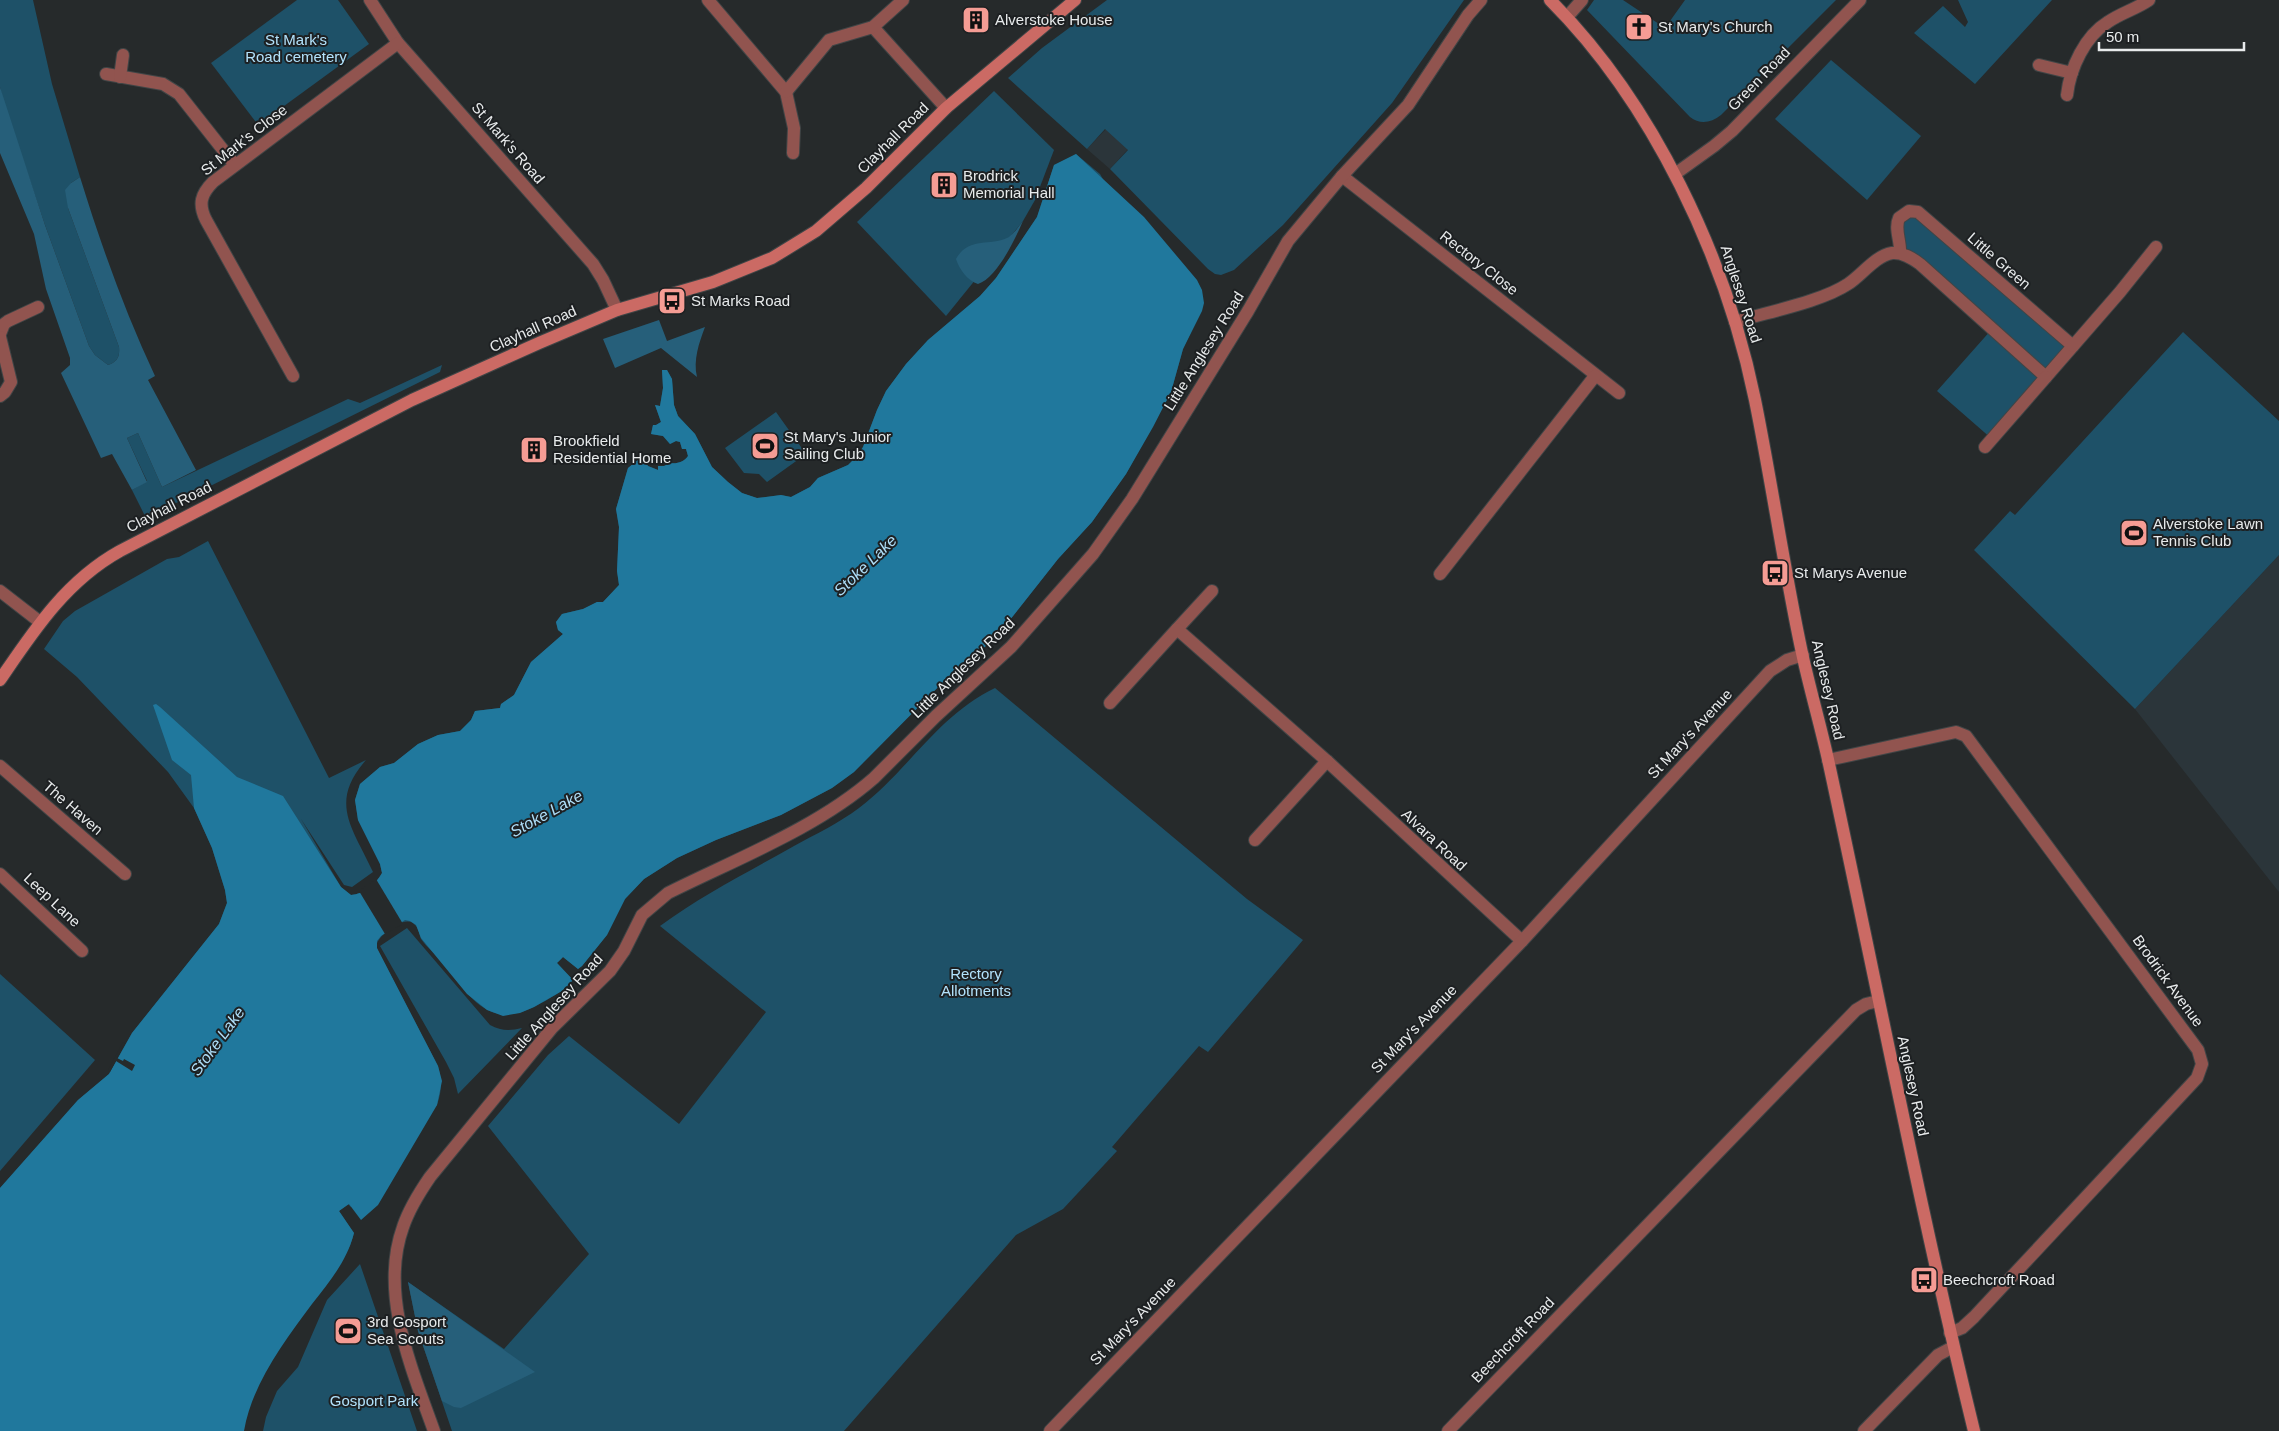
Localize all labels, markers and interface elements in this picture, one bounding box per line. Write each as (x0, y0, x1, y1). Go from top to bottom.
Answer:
building icon: Alverstoke House (961, 5, 991, 35)
place label: Alverstoke House (995, 11, 1113, 28)
church icon: St Mary's Church (1624, 12, 1654, 42)
place label: St Mary's Church (1658, 18, 1773, 35)
scale bar (2099, 20, 2244, 52)
text: 50 m (2106, 28, 2139, 45)
park label: St Mark's Road cemetery (245, 31, 347, 65)
street label: Green Road (1724, 43, 1793, 114)
street label: St Mark's Road (468, 99, 548, 187)
street label: Clayhall Road (854, 99, 932, 177)
street label: St Mark's Close (197, 101, 290, 178)
place label: Brodrick Memorial Hall (963, 167, 1055, 201)
building icon: Brodrick Memorial Hall (929, 170, 959, 200)
street label: Rectory Close (1437, 227, 1522, 298)
street label: Little Green (1964, 229, 2034, 292)
street label: Anglesey Road (1718, 243, 1765, 345)
bus stop icon: St Marks Road (657, 286, 687, 316)
street label: Little Anglesey Road (1160, 288, 1247, 413)
place label: St Marks Road (691, 292, 790, 309)
street label: Clayhall Road (487, 302, 579, 355)
place label: St Mary's Junior Sailing Club (784, 428, 891, 462)
sports icon: St Mary's Junior Sailing Club (750, 431, 780, 461)
place label: Brookfield Residential Home (553, 432, 671, 466)
building icon: Brookfield Residential Home (519, 435, 549, 465)
street label: Clayhall Road (123, 478, 214, 535)
place label: Alverstoke Lawn Tennis Club (2153, 515, 2263, 549)
sports icon: Alverstoke Lawn Tennis Club (2119, 518, 2149, 548)
water label: Stoke Lake (831, 531, 900, 599)
bus stop icon: St Marys Avenue (1760, 558, 1790, 588)
place label: St Marys Avenue (1794, 564, 1907, 581)
street label: Little Anglesey Road (908, 614, 1018, 721)
street label: Anglesey Road (1809, 638, 1848, 741)
street label: St Mary's Avenue (1644, 685, 1735, 782)
street label: The Haven (40, 777, 107, 838)
water label: Stoke Lake (507, 787, 585, 840)
street label: Alvara Road (1398, 805, 1470, 874)
street label: Leep Lane (21, 869, 84, 930)
street label: Brodrick Avenue (2130, 932, 2207, 1030)
street label: Little Anglesey Road (502, 950, 606, 1063)
park label: Rectory Allotments (941, 965, 1011, 999)
street label: St Mary's Avenue (1367, 981, 1460, 1076)
water label: Stoke Lake (187, 1004, 248, 1079)
street label: Anglesey Road (1895, 1034, 1932, 1137)
bus stop icon: Beechcroft Road (1909, 1265, 1939, 1295)
place label: Beechcroft Road (1943, 1271, 2055, 1288)
street label: St Mary's Avenue (1086, 1273, 1179, 1368)
street label: Beechcroft Road (1468, 1294, 1558, 1386)
place label: 3rd Gosport Sea Scouts (367, 1313, 447, 1347)
sports icon: 3rd Gosport Sea Scouts (333, 1316, 363, 1346)
park label: Gosport Park (330, 1392, 419, 1409)

